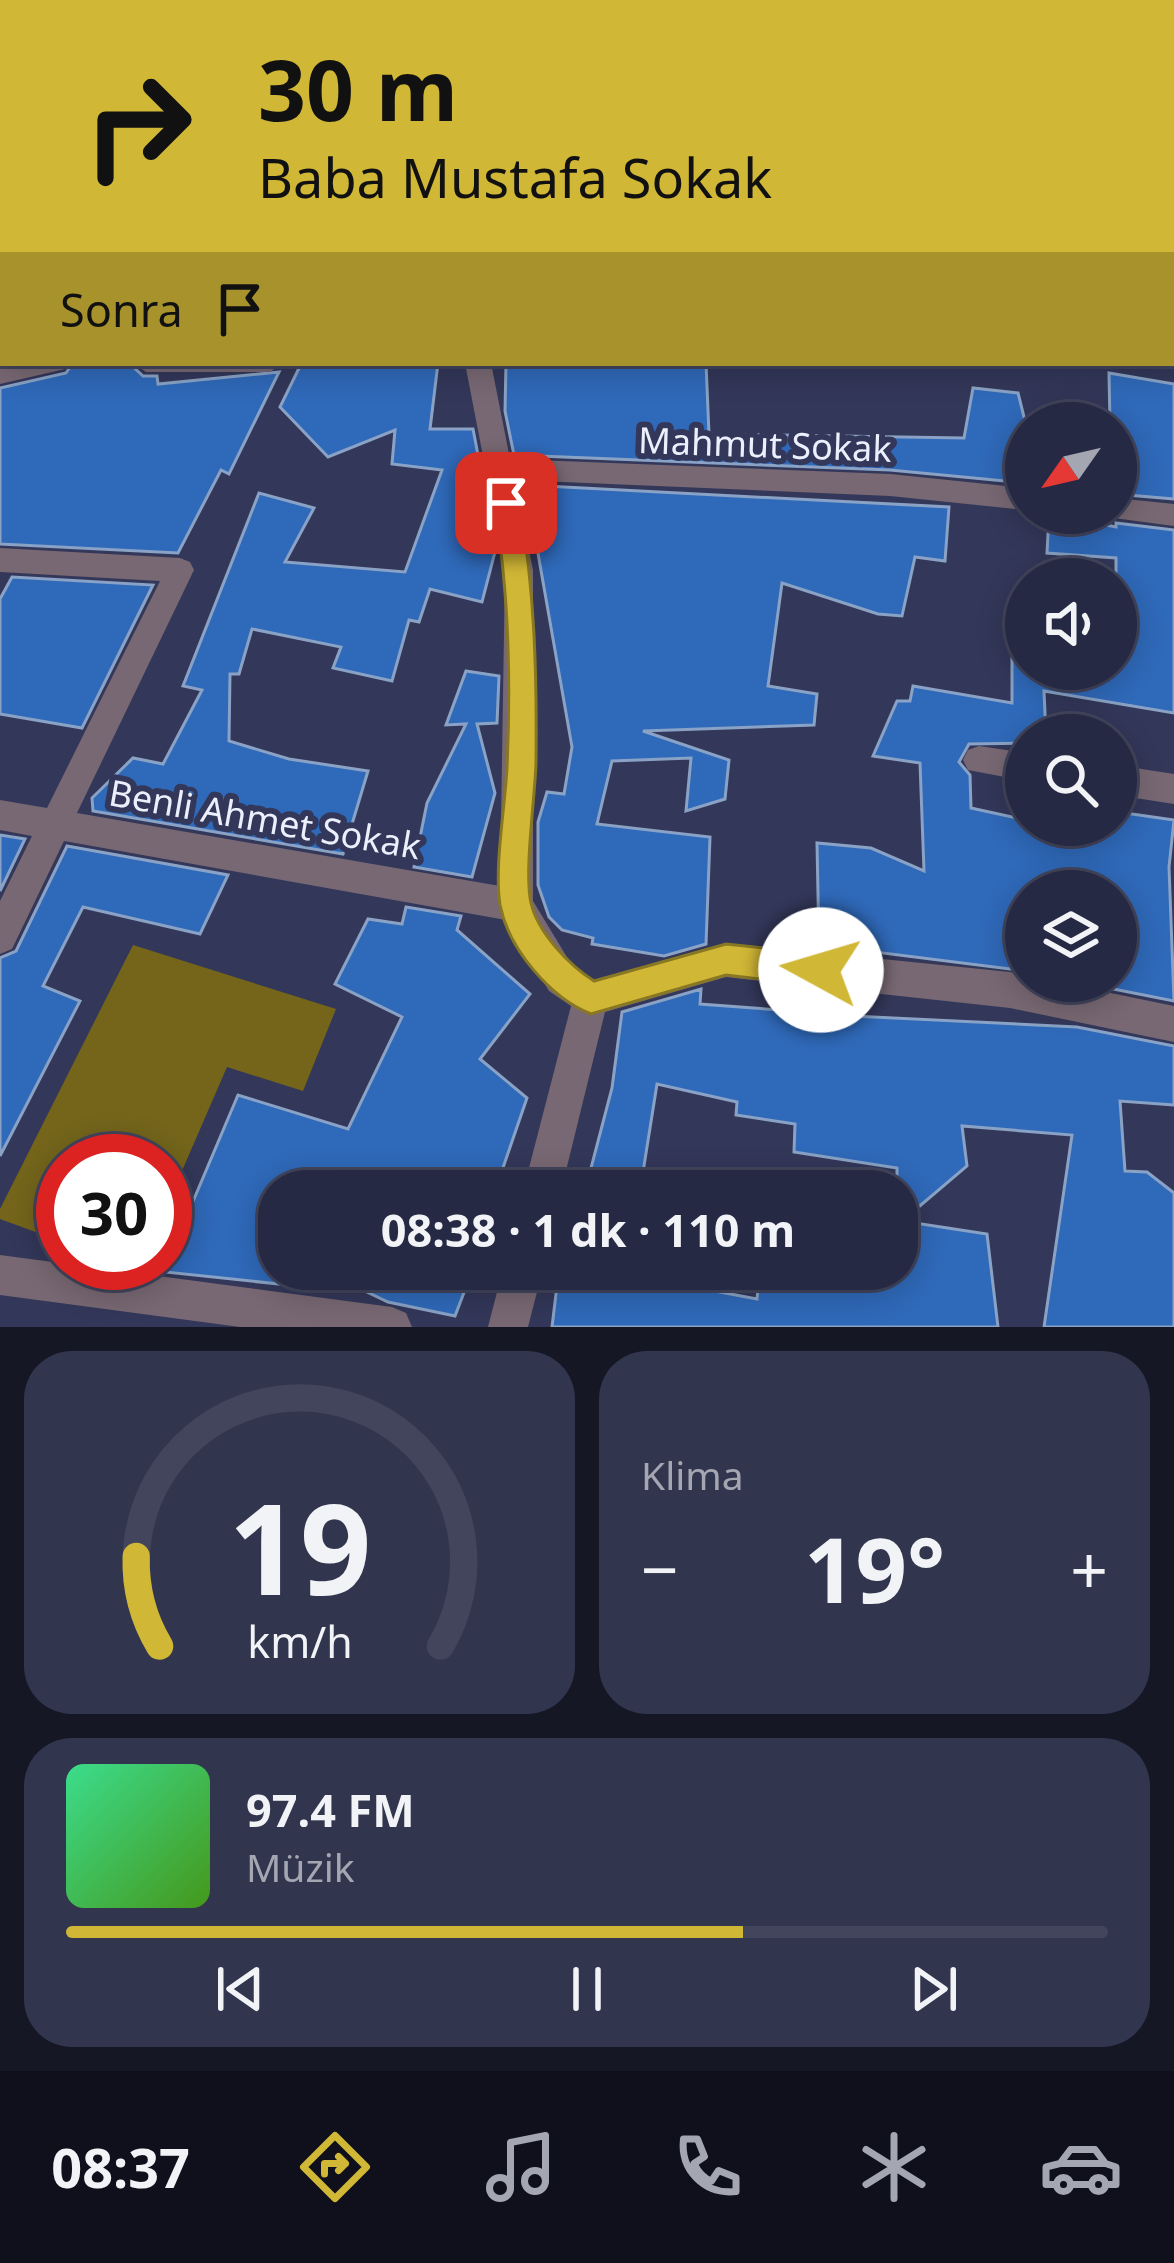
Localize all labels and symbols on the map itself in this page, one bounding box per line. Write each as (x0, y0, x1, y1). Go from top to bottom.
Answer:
north arrow (1005, 402, 1137, 534)
street label: Mahmut Sokak (637, 415, 893, 473)
pin (455, 452, 557, 554)
street label: Benli Ahmet Sokak (105, 767, 425, 871)
position arrow (758, 907, 884, 1033)
speed limit sign: 30 (36, 1134, 192, 1290)

